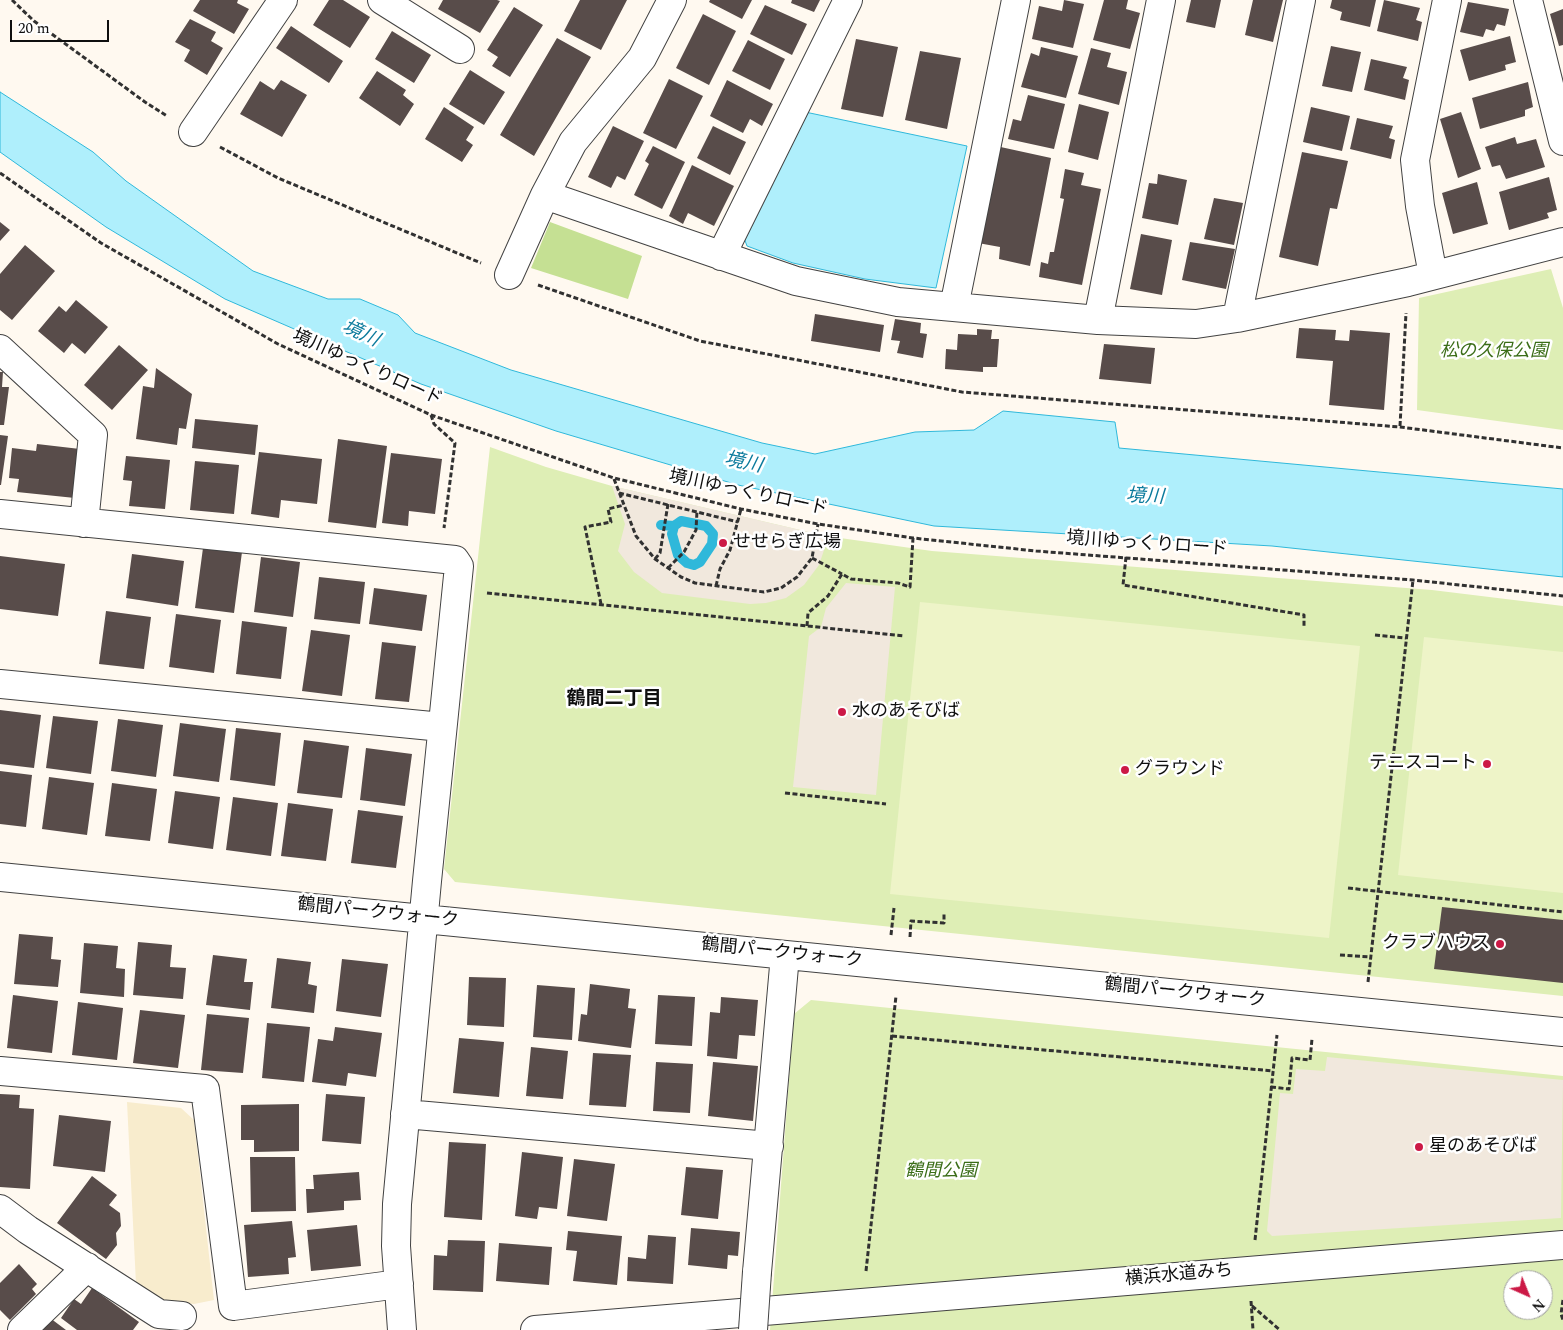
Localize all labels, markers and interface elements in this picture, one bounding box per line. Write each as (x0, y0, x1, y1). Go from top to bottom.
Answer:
scale bar (12, 10, 111, 42)
text: 20 m (18, 17, 50, 40)
water label: 境川 (338, 317, 382, 353)
street label: 境川ゆっくりロード (289, 326, 445, 412)
park label: 松の久保公園 (1440, 341, 1548, 363)
water label: 境川 (722, 449, 764, 479)
street label: 境川ゆっくりロード (667, 467, 829, 521)
water label: 境川 (1125, 486, 1165, 510)
street label: 境川ゆっくりロード (1065, 529, 1229, 561)
place label: せせらぎ広場 (733, 532, 841, 554)
marker: せせらぎ広場 (717, 537, 729, 549)
district label: 鶴間二丁目 (567, 689, 661, 711)
place label: 水のあそびば (852, 701, 960, 723)
marker: 水のあそびば (836, 706, 848, 718)
place label: テニスコート (1369, 753, 1477, 775)
marker: テニスコート (1481, 758, 1493, 770)
place label: グラウンド (1135, 759, 1225, 781)
marker: グラウンド (1119, 764, 1131, 776)
street label: 鶴間パークウォーク (296, 895, 460, 933)
place label: クラブハウス (1382, 933, 1490, 955)
street label: 鶴間パークウォーク (700, 935, 864, 973)
marker: クラブハウス (1494, 938, 1506, 950)
street label: 鶴間パークウォーク (1103, 975, 1267, 1013)
place label: 星のあそびば (1429, 1136, 1537, 1158)
marker: 星のあそびば (1413, 1141, 1425, 1153)
park label: 鶴間公園 (905, 1161, 977, 1183)
street label: 横浜水道みち (1124, 1261, 1234, 1291)
north arrow (1503, 1270, 1553, 1320)
text: N (1527, 1294, 1549, 1317)

